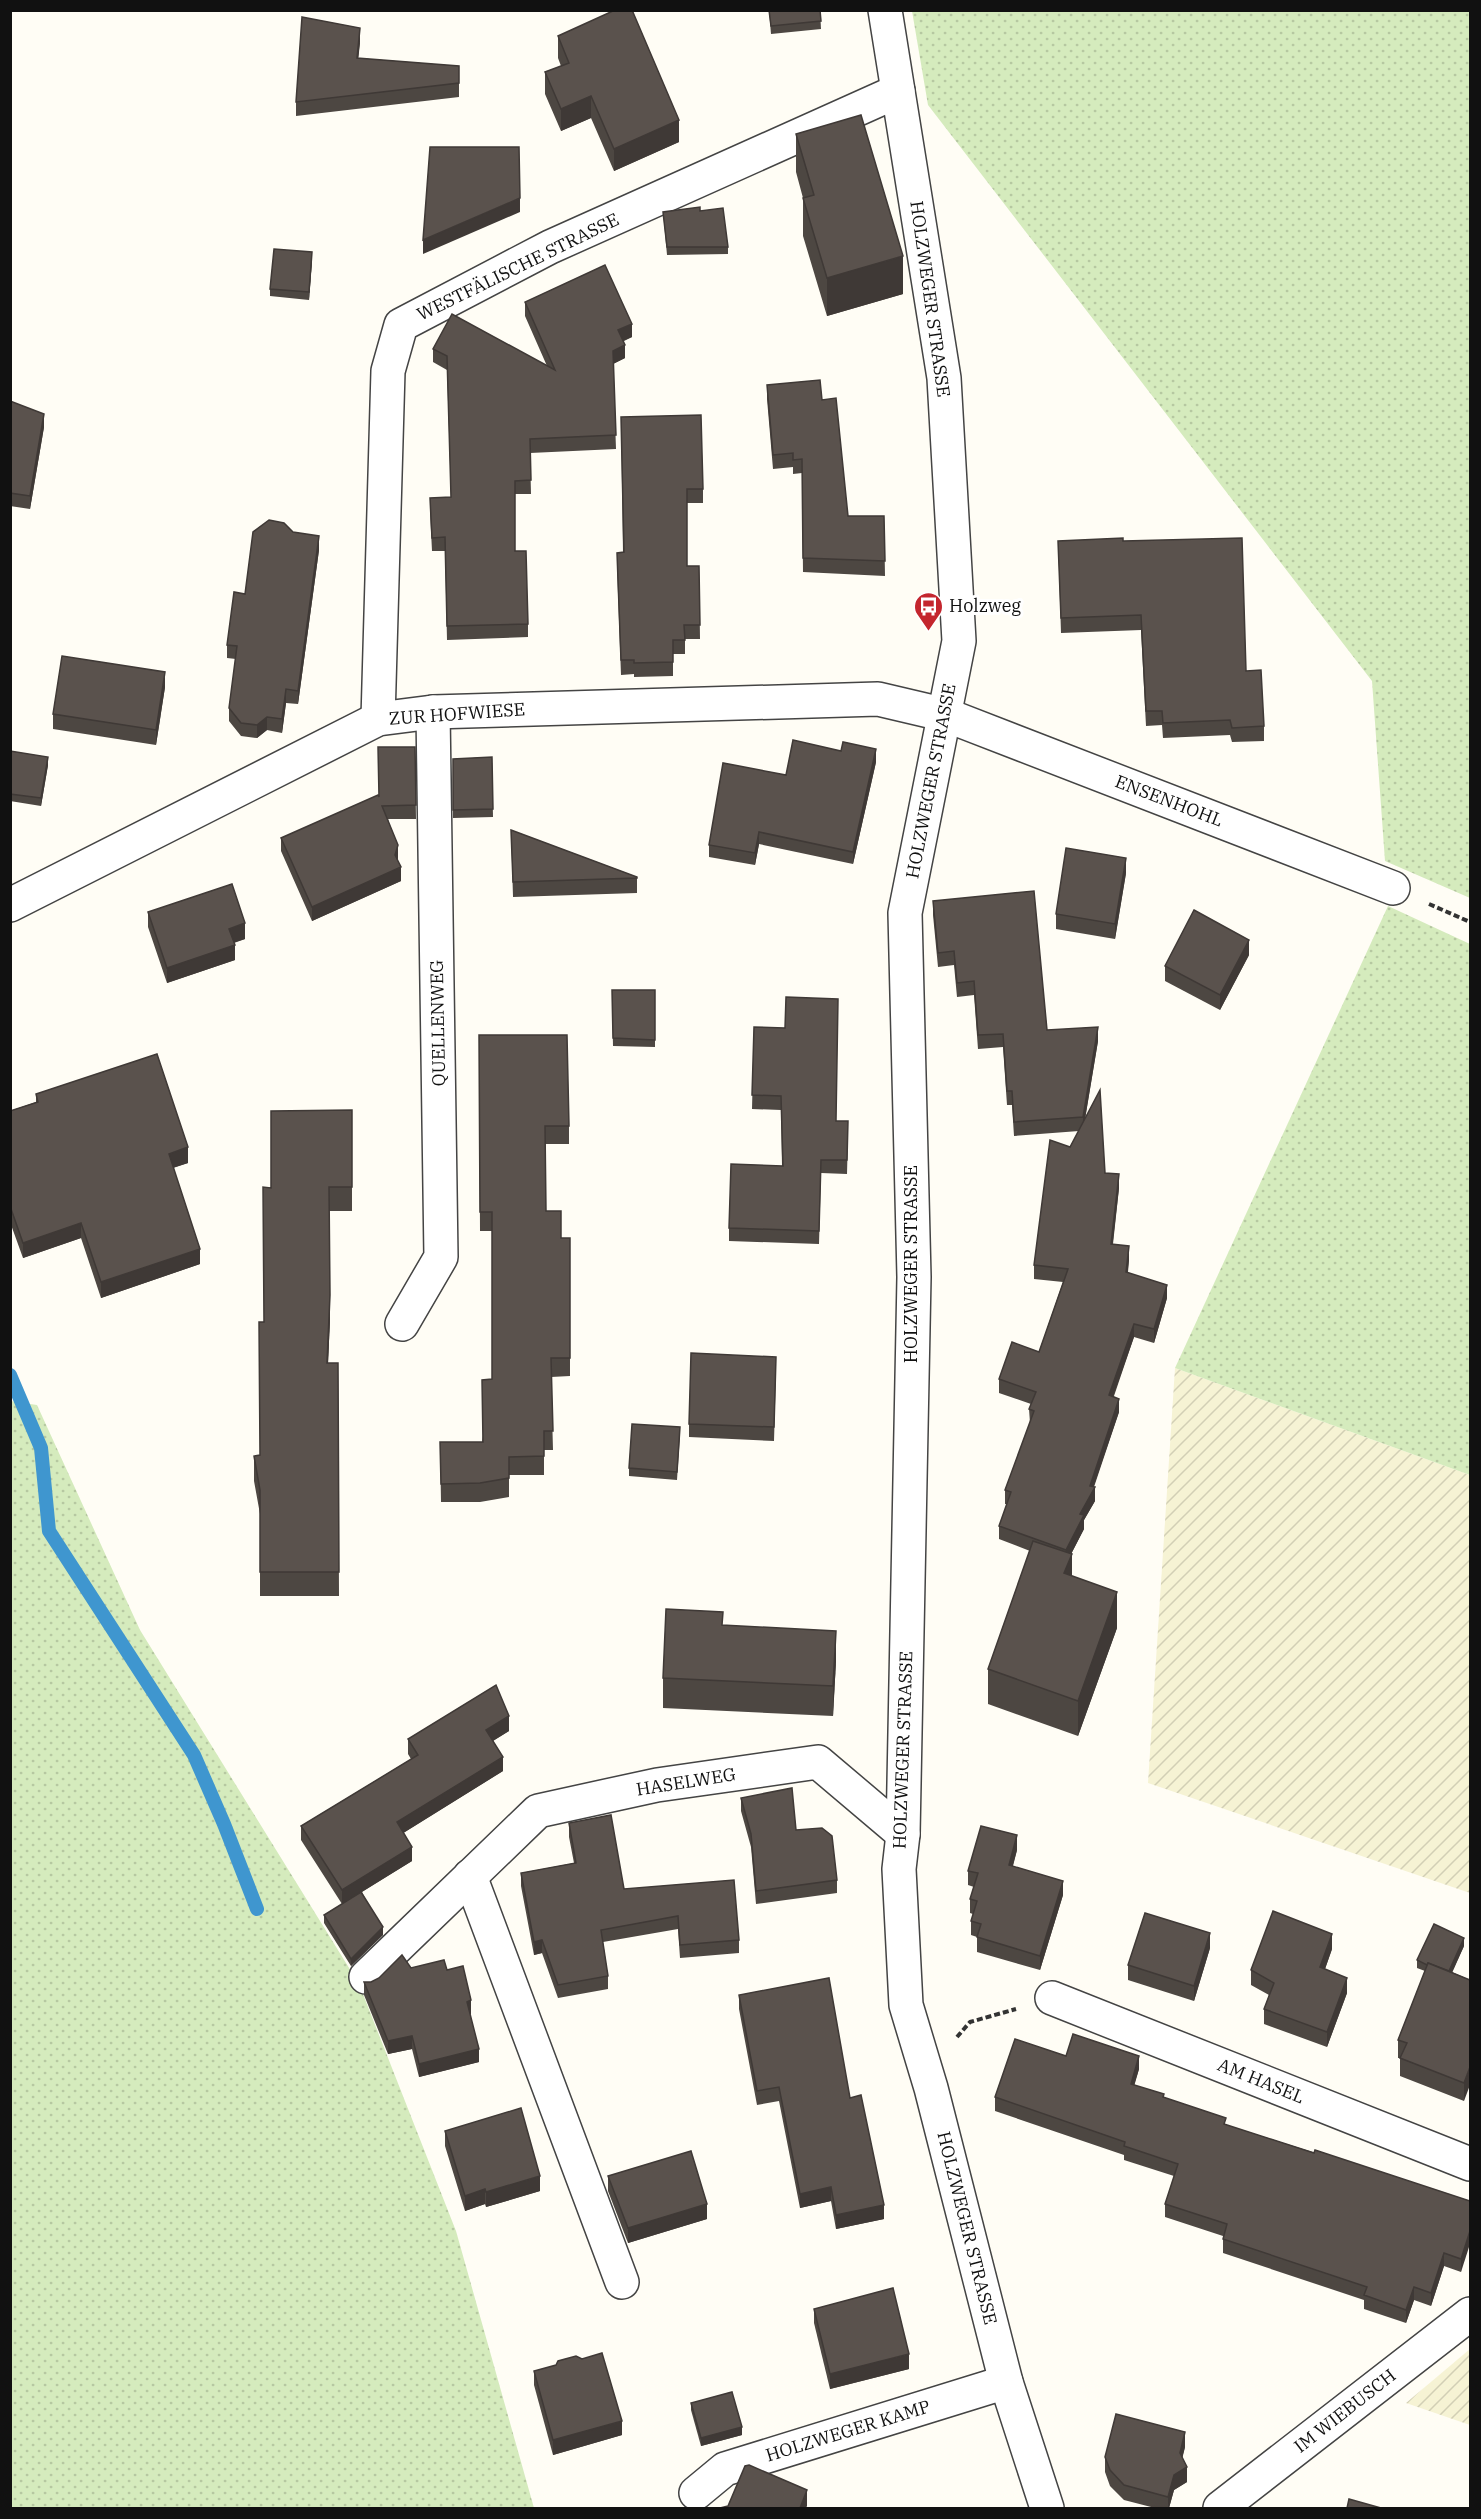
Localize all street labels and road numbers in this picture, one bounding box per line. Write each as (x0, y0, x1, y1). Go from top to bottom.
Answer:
street label: HOLZWEGER STRASSE (905, 199, 956, 399)
street label: WESTFÄLISCHE STRASSE (413, 208, 623, 326)
street label: HOLZWEGER STRASSE (900, 681, 961, 880)
street label: ZUR HOFWIESE (388, 697, 526, 730)
street label: ENSENHOHL (1112, 769, 1226, 832)
street label: QUELLENWEG (425, 960, 450, 1086)
street label: HOLZWEGER STRASSE (899, 1165, 922, 1363)
street label: HOLZWEGER STRASSE (888, 1650, 917, 1849)
street label: HASELWEG (635, 1762, 737, 1801)
street label: AM HASEL (1214, 2053, 1308, 2108)
street label: HOLZWEGER STRASSE (932, 2129, 1003, 2327)
street label: IM WIEBUSCH (1289, 2364, 1400, 2458)
street label: HOLZWEGER KAMP (763, 2395, 933, 2467)

